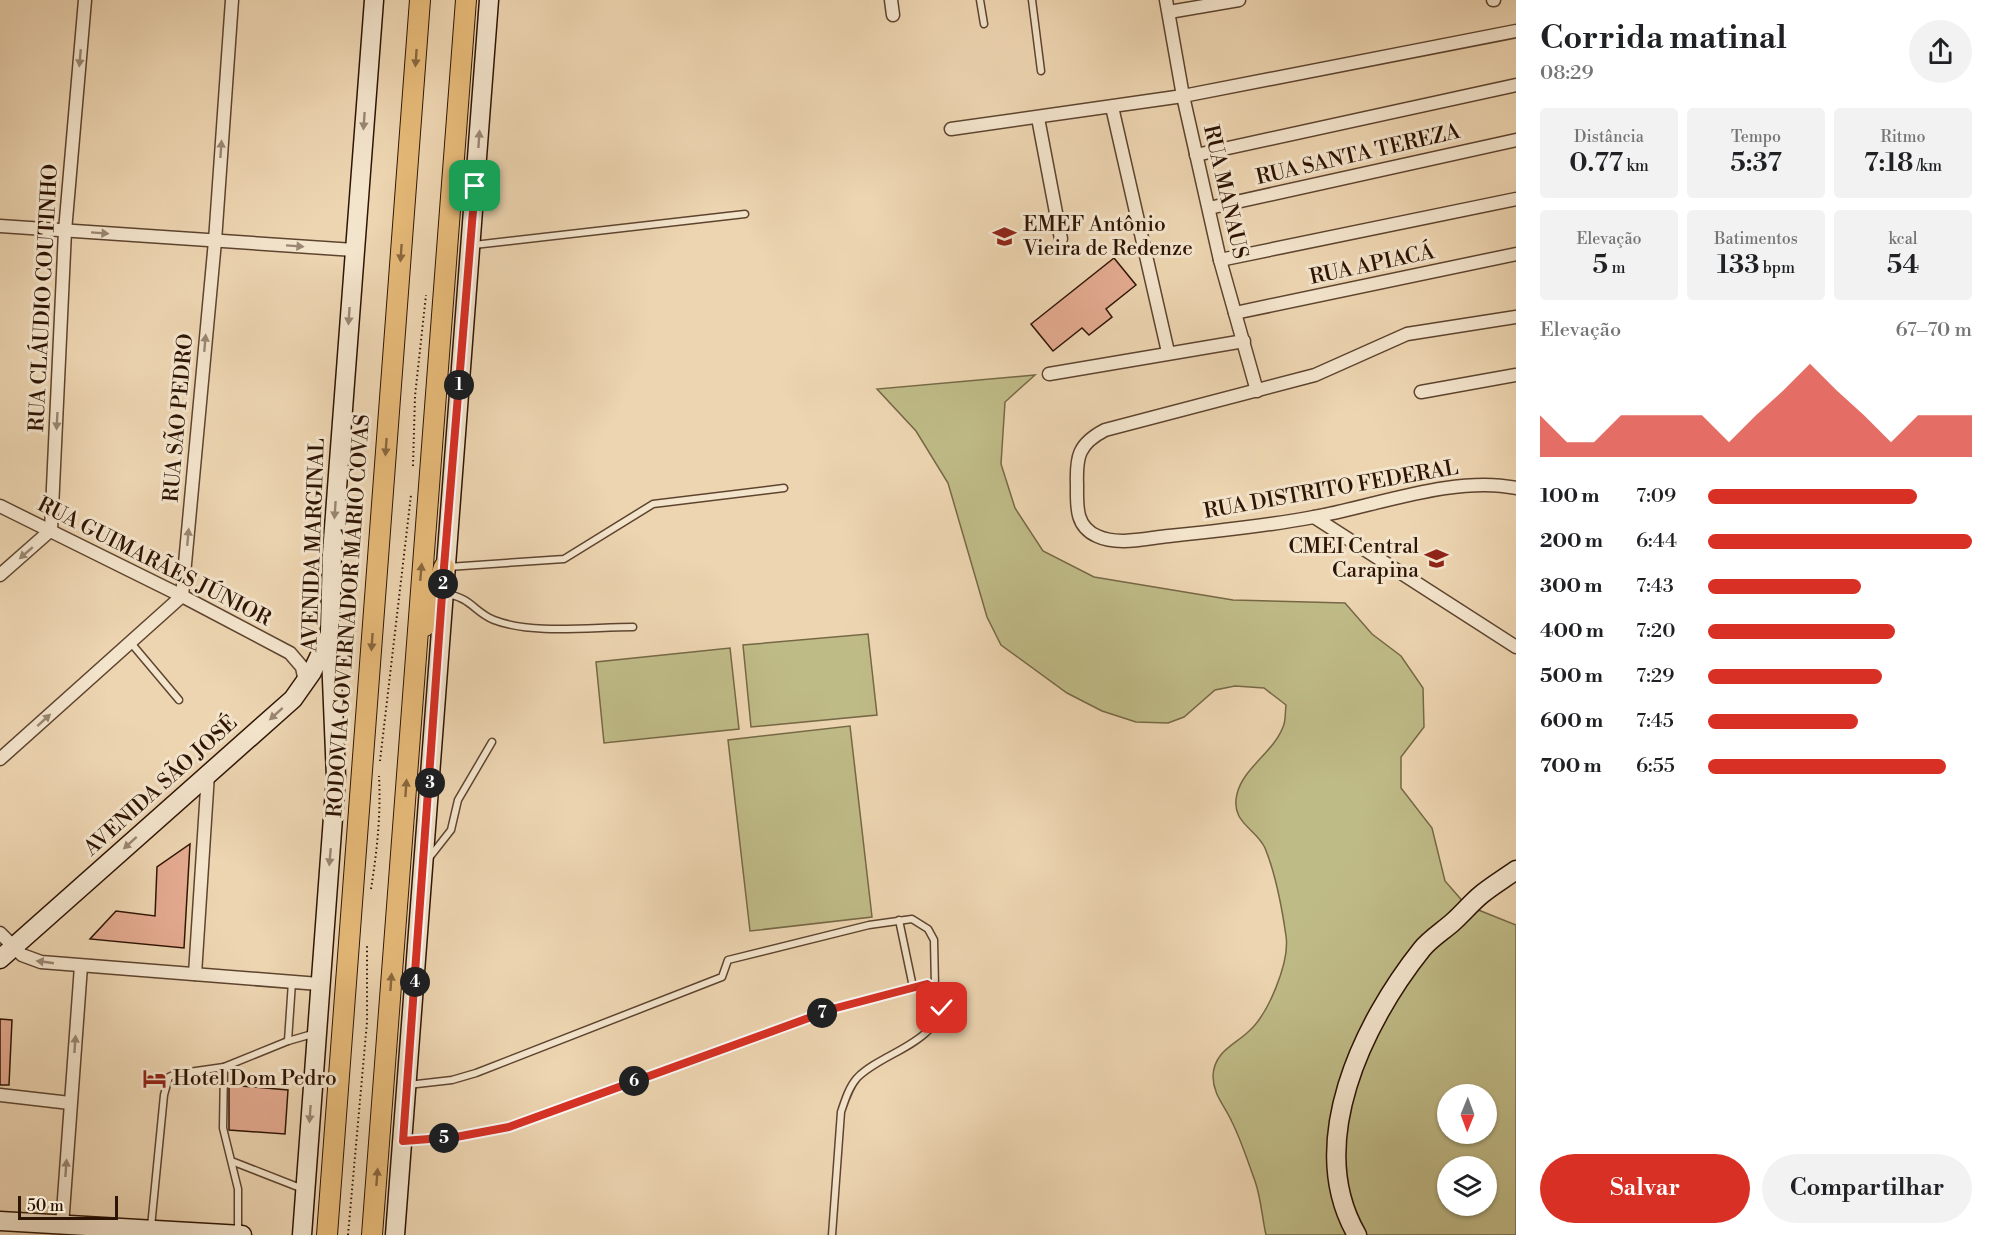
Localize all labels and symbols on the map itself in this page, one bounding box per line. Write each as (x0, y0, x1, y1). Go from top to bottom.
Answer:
one-way arrow (75, 49, 85, 68)
one-way arrow (411, 49, 421, 68)
one-way arrow (360, 112, 369, 131)
street label: RUA SANTA TEREZA (1253, 119, 1463, 191)
street label: RUA MANAUS (1197, 122, 1253, 262)
one-way arrow (474, 129, 483, 148)
one-way arrow (216, 139, 226, 158)
pin (449, 160, 500, 211)
street label: RUA CLÁUDIO COUTINHO (22, 163, 64, 433)
place label: EMEF Antônio Vieira de Redenze (1022, 212, 1193, 262)
school or university icon: EMEF Antônio Vieira de Redenze (992, 224, 1018, 250)
one-way arrow (91, 228, 110, 238)
street label: RUA APIACÁ (1307, 237, 1437, 291)
one-way arrow (285, 242, 304, 251)
one-way arrow (396, 243, 406, 262)
one-way arrow (345, 306, 354, 325)
street label: RUA SÃO PEDRO (157, 332, 199, 503)
one-way arrow (200, 334, 210, 353)
pin: 1 (444, 370, 474, 400)
one-way arrow (52, 411, 61, 430)
street label: RODOVIA GOVERNADOR MÁRIO COVAS (320, 413, 376, 819)
street label: AVENIDA MARGINAL (297, 438, 331, 653)
one-way arrow (382, 438, 391, 457)
street label: RUA DISTRITO FEDERAL (1202, 455, 1460, 525)
street label: RUA GUIMARÃES JÚNIOR (33, 489, 277, 633)
one-way arrow (330, 501, 340, 520)
one-way arrow (183, 528, 193, 547)
place label: CMEI Central Carapina (1288, 534, 1419, 584)
one-way arrow (18, 546, 34, 559)
school or university icon: CMEI Central Carapina (1424, 546, 1450, 572)
one-way arrow (416, 563, 426, 582)
pin: 2 (428, 569, 458, 599)
one-way arrow (367, 632, 376, 651)
one-way arrow (269, 707, 284, 720)
street label: AVENIDA SÃO JOSÉ (77, 709, 243, 862)
one-way arrow (36, 713, 51, 727)
pin: 3 (415, 768, 445, 798)
one-way arrow (401, 778, 411, 797)
one-way arrow (123, 836, 138, 849)
one-way arrow (325, 848, 335, 867)
one-way arrow (35, 957, 54, 966)
pin: 4 (400, 967, 430, 997)
one-way arrow (386, 973, 396, 992)
pin (916, 982, 967, 1033)
pin: 7 (807, 998, 837, 1028)
one-way arrow (70, 1035, 79, 1054)
hotel icon: Hotel Dom Pedro (142, 1066, 168, 1092)
place label: Hotel Dom Pedro (173, 1066, 337, 1092)
pin: 6 (619, 1066, 649, 1096)
north arrow (1437, 1084, 1497, 1144)
one-way arrow (306, 1105, 315, 1124)
pin: 5 (429, 1123, 459, 1153)
one-way arrow (61, 1158, 71, 1177)
one-way arrow (372, 1167, 381, 1186)
scale bar (18, 1193, 118, 1220)

